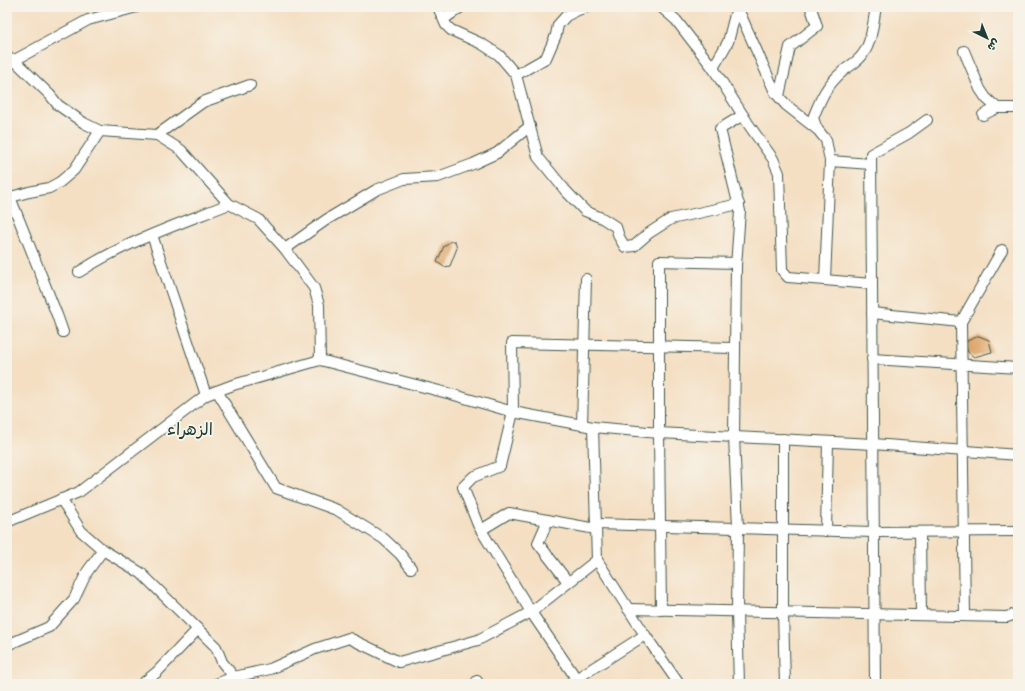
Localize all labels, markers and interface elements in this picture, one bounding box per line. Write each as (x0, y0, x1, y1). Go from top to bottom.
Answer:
north arrow (967, 18, 1007, 58)
text: ش (983, 35, 1003, 55)
district label: الزهراء (167, 418, 213, 443)

